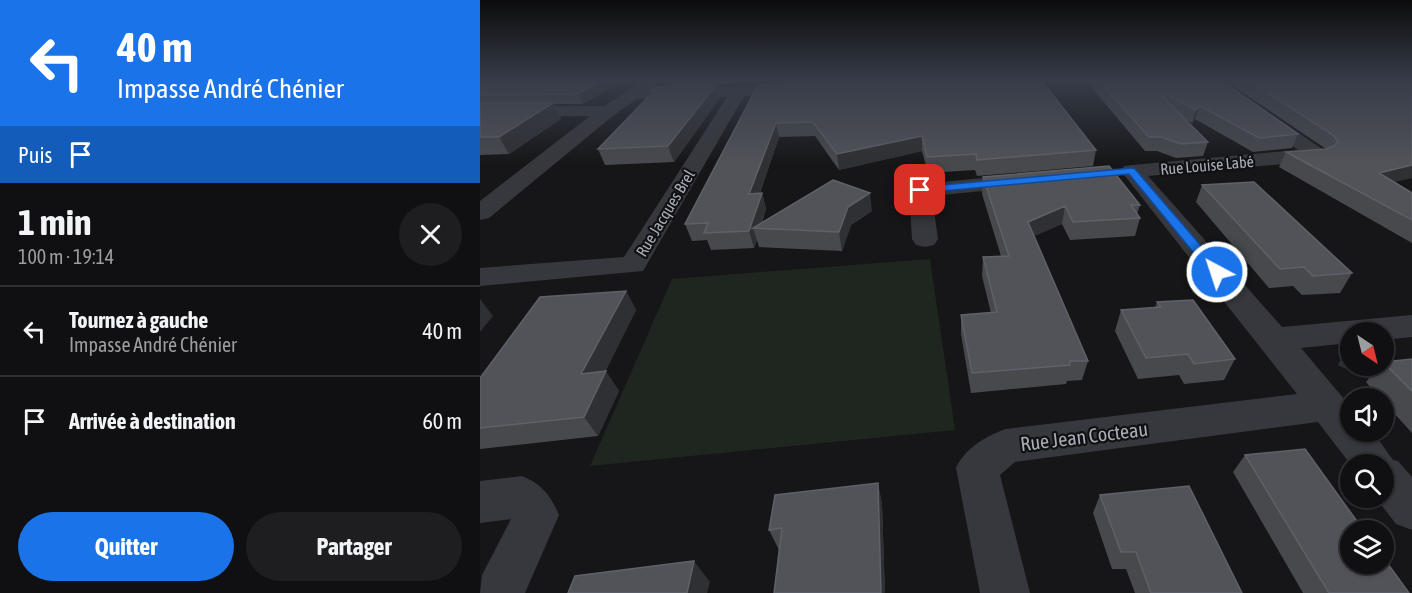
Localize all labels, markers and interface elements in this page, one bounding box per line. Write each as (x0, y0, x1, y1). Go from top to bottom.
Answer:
text: 40 m (117, 23, 192, 71)
icon: left (18, 24, 96, 102)
text: Impasse André Chénier (117, 73, 344, 104)
icon: arrive (64, 138, 97, 171)
text: Puis (18, 142, 52, 168)
street label: Rue Louise Labé (1159, 152, 1255, 178)
pin (894, 164, 945, 215)
street label: Rue Jacques Brel (632, 166, 699, 260)
icon: arrive (903, 173, 936, 206)
text: 1 min (18, 201, 92, 243)
button: close (399, 203, 462, 266)
position arrow (1185, 240, 1249, 304)
text: 100 m · 19:14 (18, 245, 114, 268)
text: Tournez à gauche (69, 307, 208, 333)
icon: left (18, 315, 51, 348)
text: 40 m (422, 318, 462, 344)
north arrow (1340, 322, 1394, 376)
map controls (1340, 322, 1394, 574)
text: Impasse André Chénier (69, 333, 237, 356)
button: sound (1340, 388, 1394, 442)
icon: arrive (18, 405, 51, 438)
text: Arrivée à destination (69, 408, 236, 434)
text: 60 m (422, 408, 462, 434)
street label: Rue Jean Cocteau (1019, 417, 1149, 455)
button: search (1340, 454, 1394, 508)
button: Quitter (18, 512, 234, 581)
button: Partager (246, 512, 462, 581)
button: layers (1340, 520, 1394, 574)

